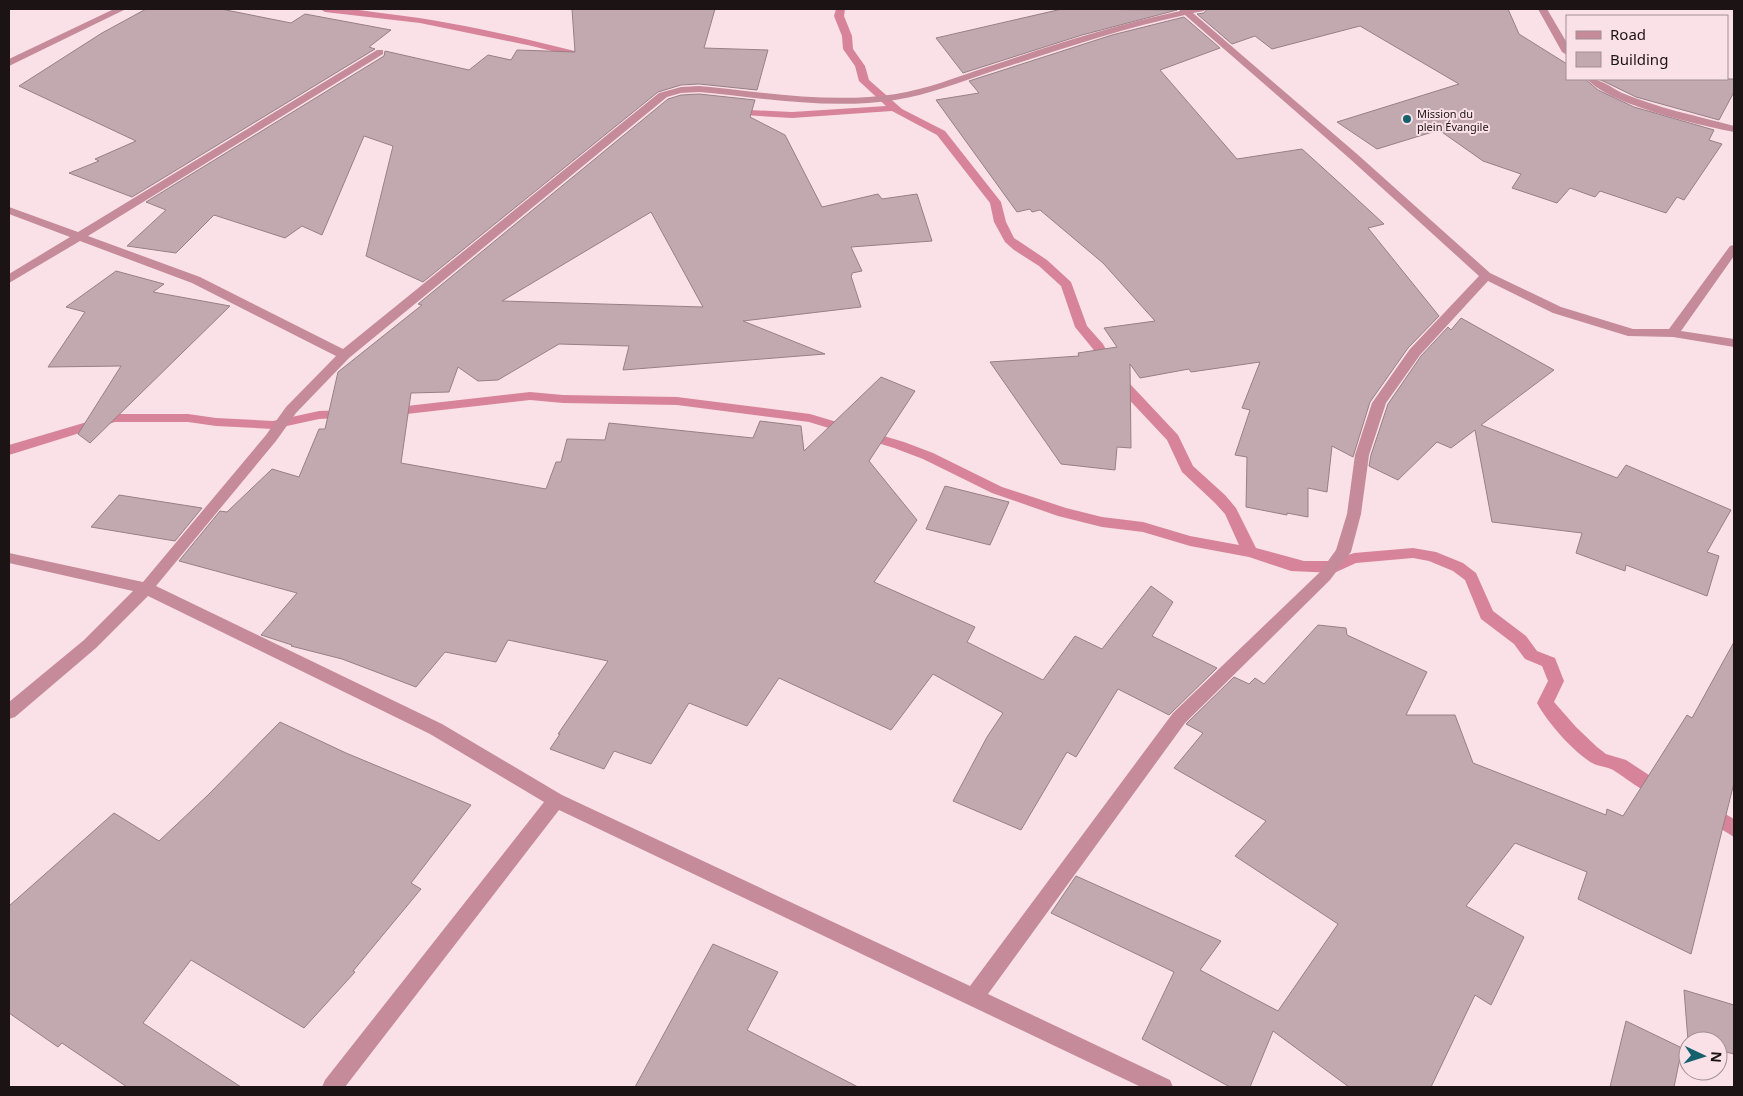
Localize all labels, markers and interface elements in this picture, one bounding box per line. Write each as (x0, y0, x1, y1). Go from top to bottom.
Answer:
legend (1566, 15, 1728, 80)
text: Road (1610, 24, 1646, 44)
text: Building (1610, 49, 1668, 69)
place label: Mission du plein Évangile (1417, 106, 1489, 134)
marker: Mission du plein Évangile (1401, 113, 1413, 125)
north arrow (1678, 1031, 1728, 1081)
text: N (1707, 1051, 1726, 1063)

